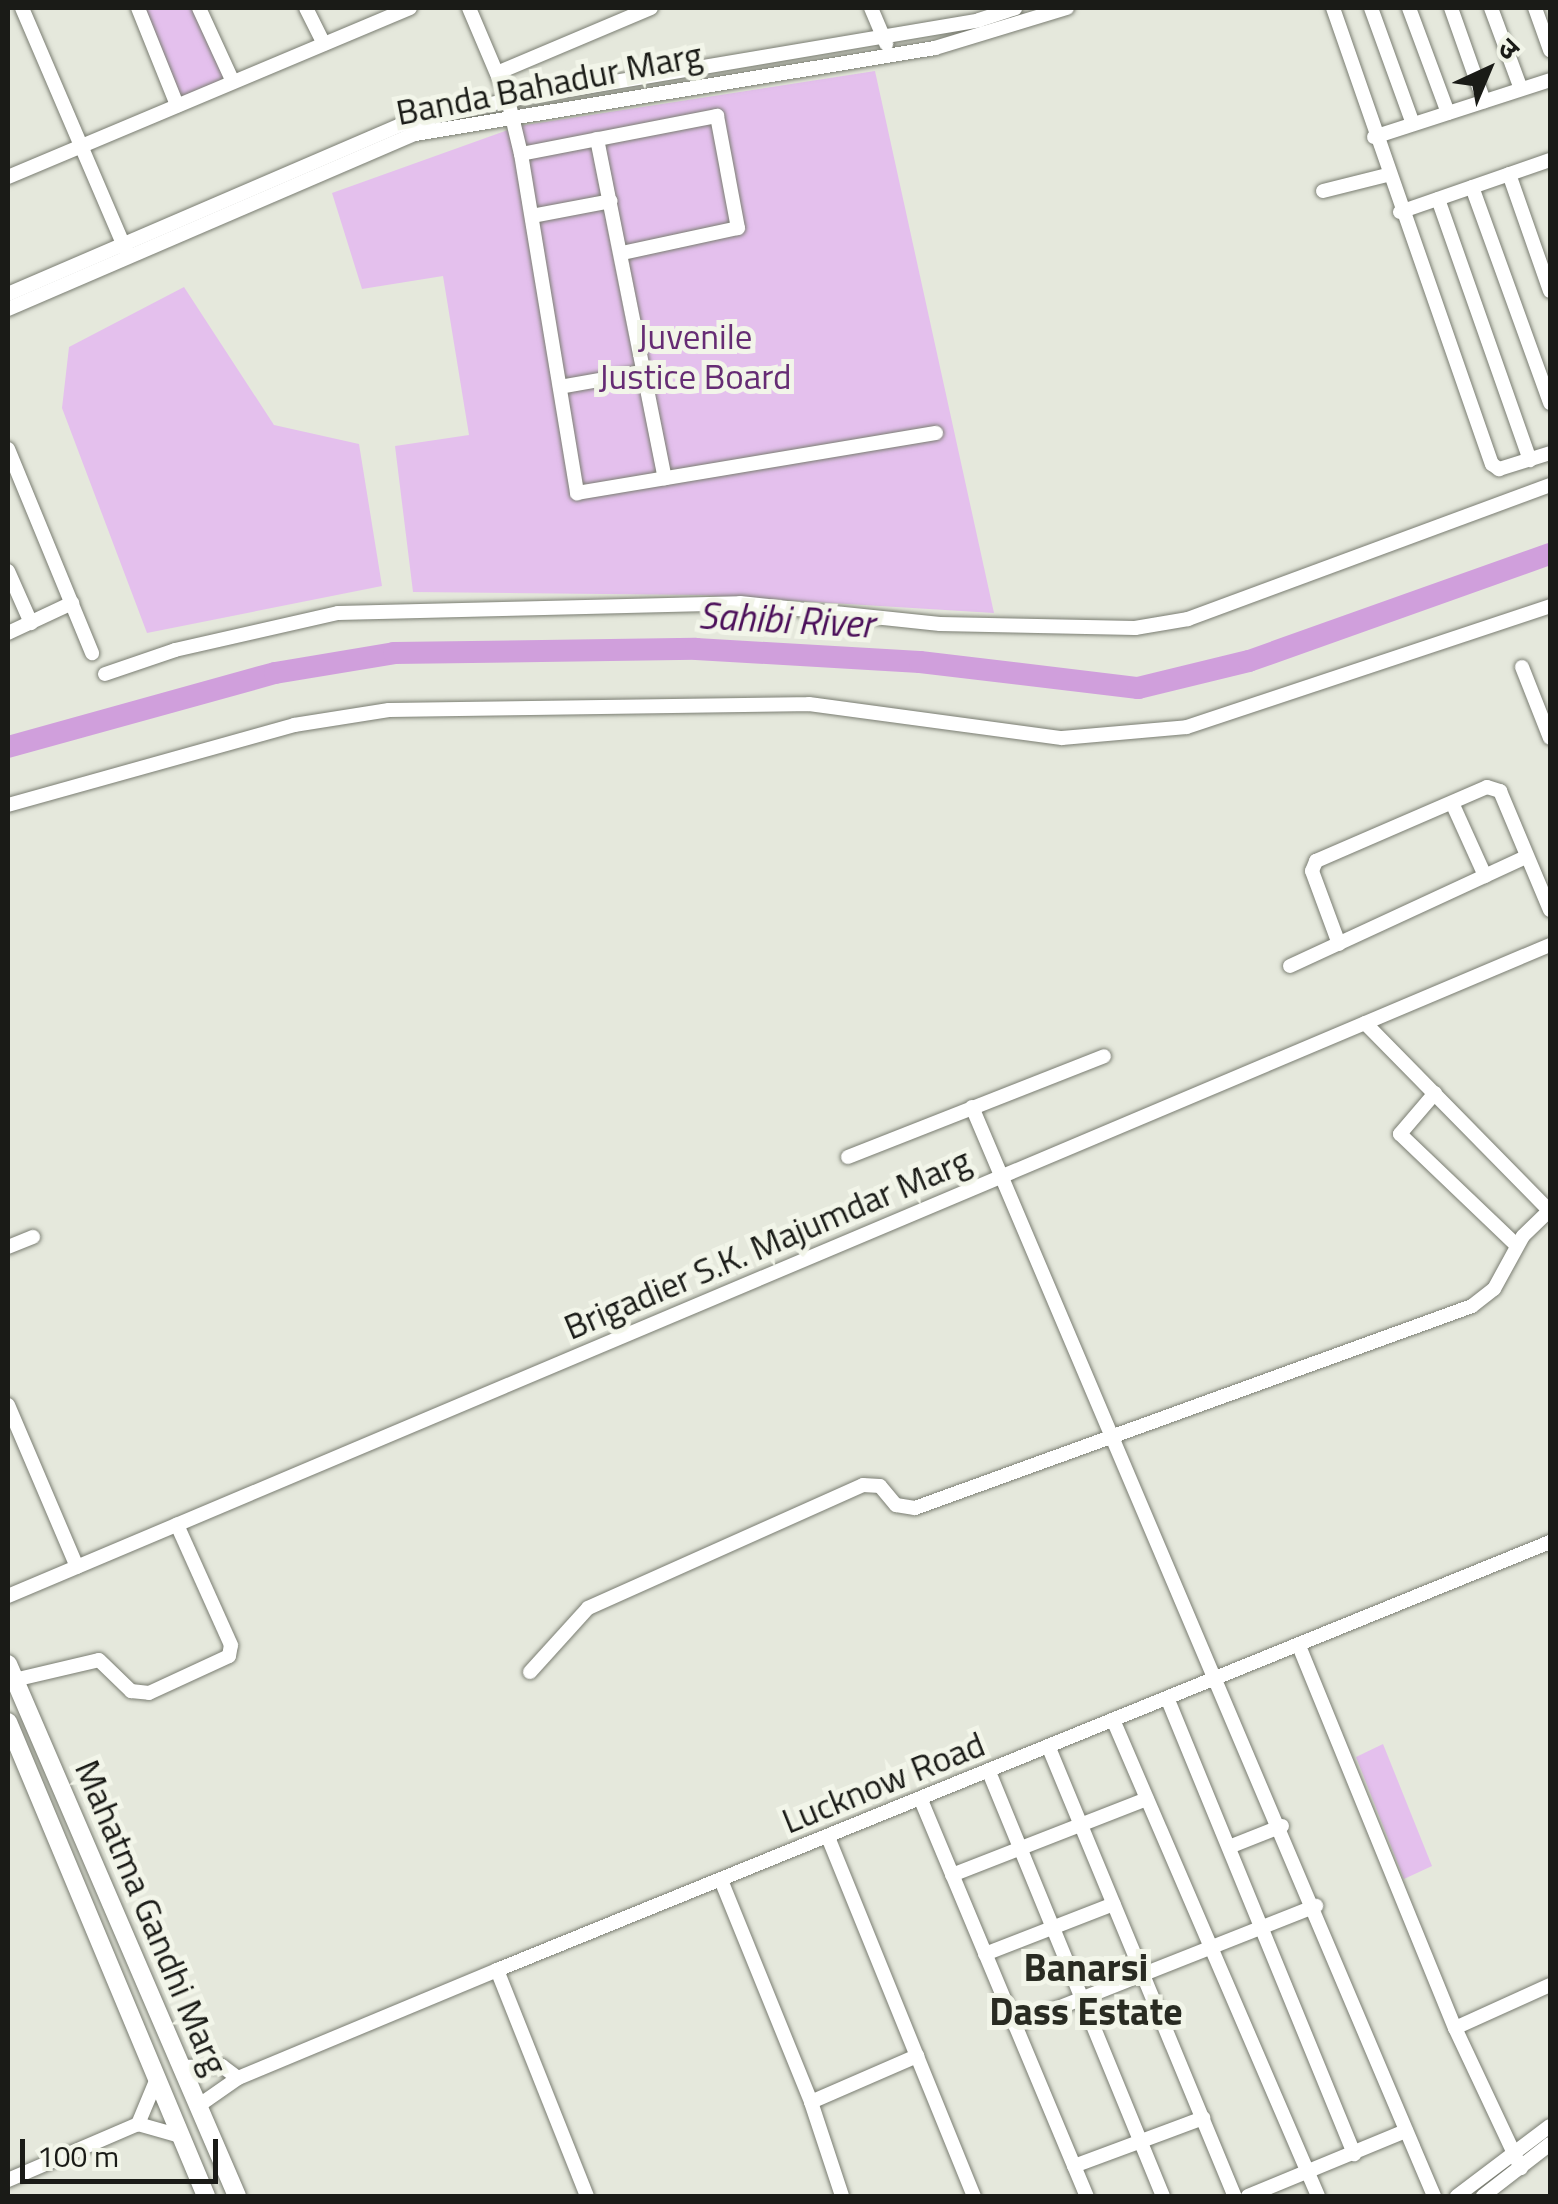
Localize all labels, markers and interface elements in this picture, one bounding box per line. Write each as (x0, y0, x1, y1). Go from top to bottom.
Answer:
north arrow (1438, 20, 1538, 120)
text: उ (1488, 27, 1530, 69)
street label: Banda Bahadur Marg (392, 33, 706, 133)
park label: Juvenile Justice Board (598, 315, 792, 397)
water label: Sahibi River (697, 593, 875, 647)
street label: Brigadier S.K. Majumdar Marg (558, 1138, 976, 1348)
street label: Lucknow Road (776, 1722, 990, 1842)
street label: Mahatma Gandhi Marg (67, 1754, 237, 2080)
district label: Banarsi Dass Estate (989, 1945, 1183, 2035)
scale bar (25, 2119, 222, 2181)
text: 100 m (37, 2133, 119, 2179)

